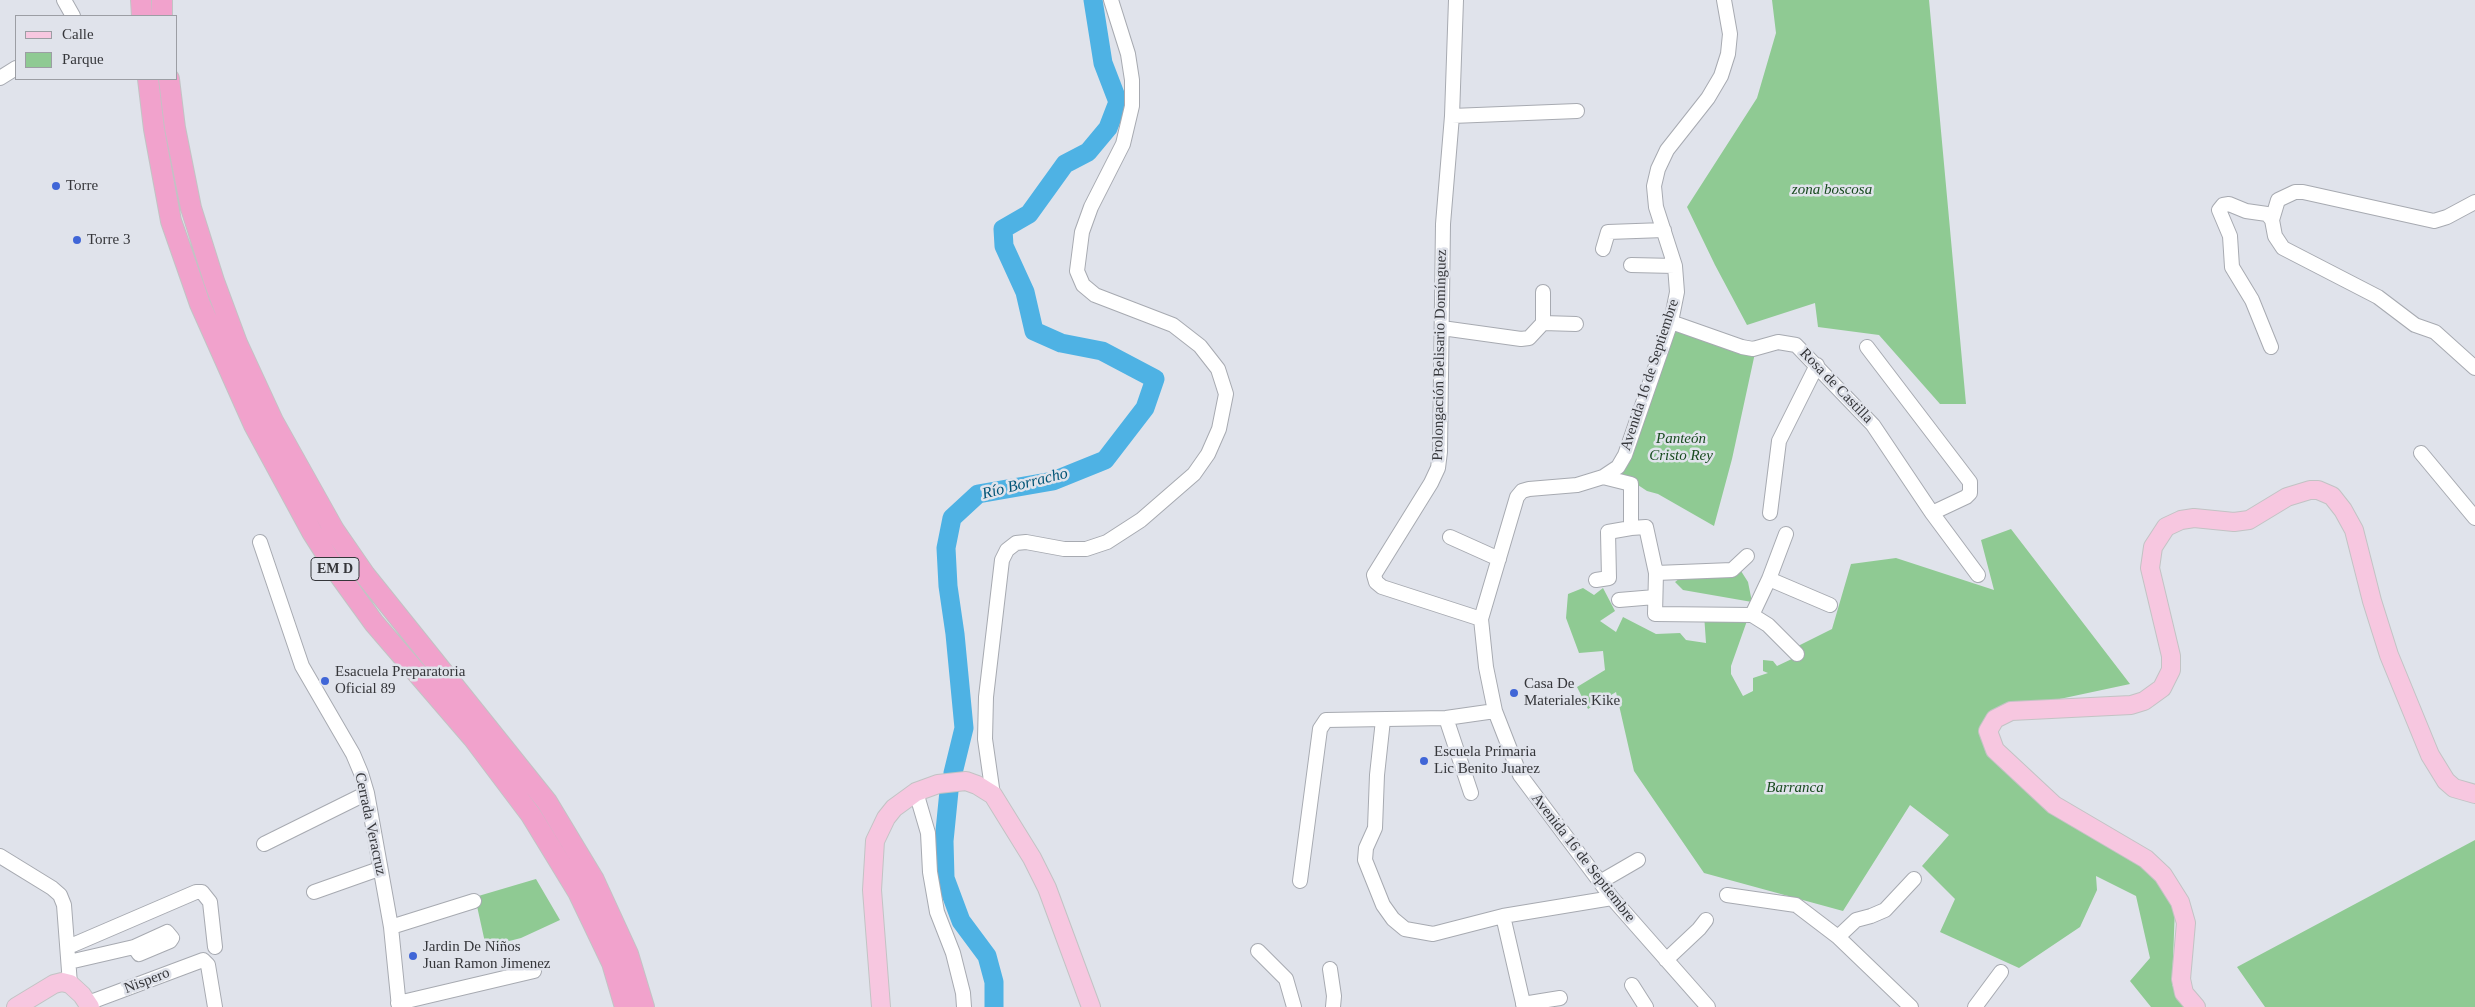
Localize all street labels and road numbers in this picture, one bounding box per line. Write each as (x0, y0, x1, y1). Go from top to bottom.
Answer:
street label: Prolongación Belisario Domínguez (1429, 249, 1451, 461)
street label: Avenida 16 de Septiembre (1617, 297, 1683, 453)
street label: Rosa de Castilla (1796, 345, 1876, 427)
road number: EM D (311, 558, 359, 580)
street label: Cerrada Veracruz (350, 771, 390, 877)
street label: Avenida 16 de Septiembre (1527, 790, 1639, 926)
street label: Nispero (122, 964, 172, 998)

